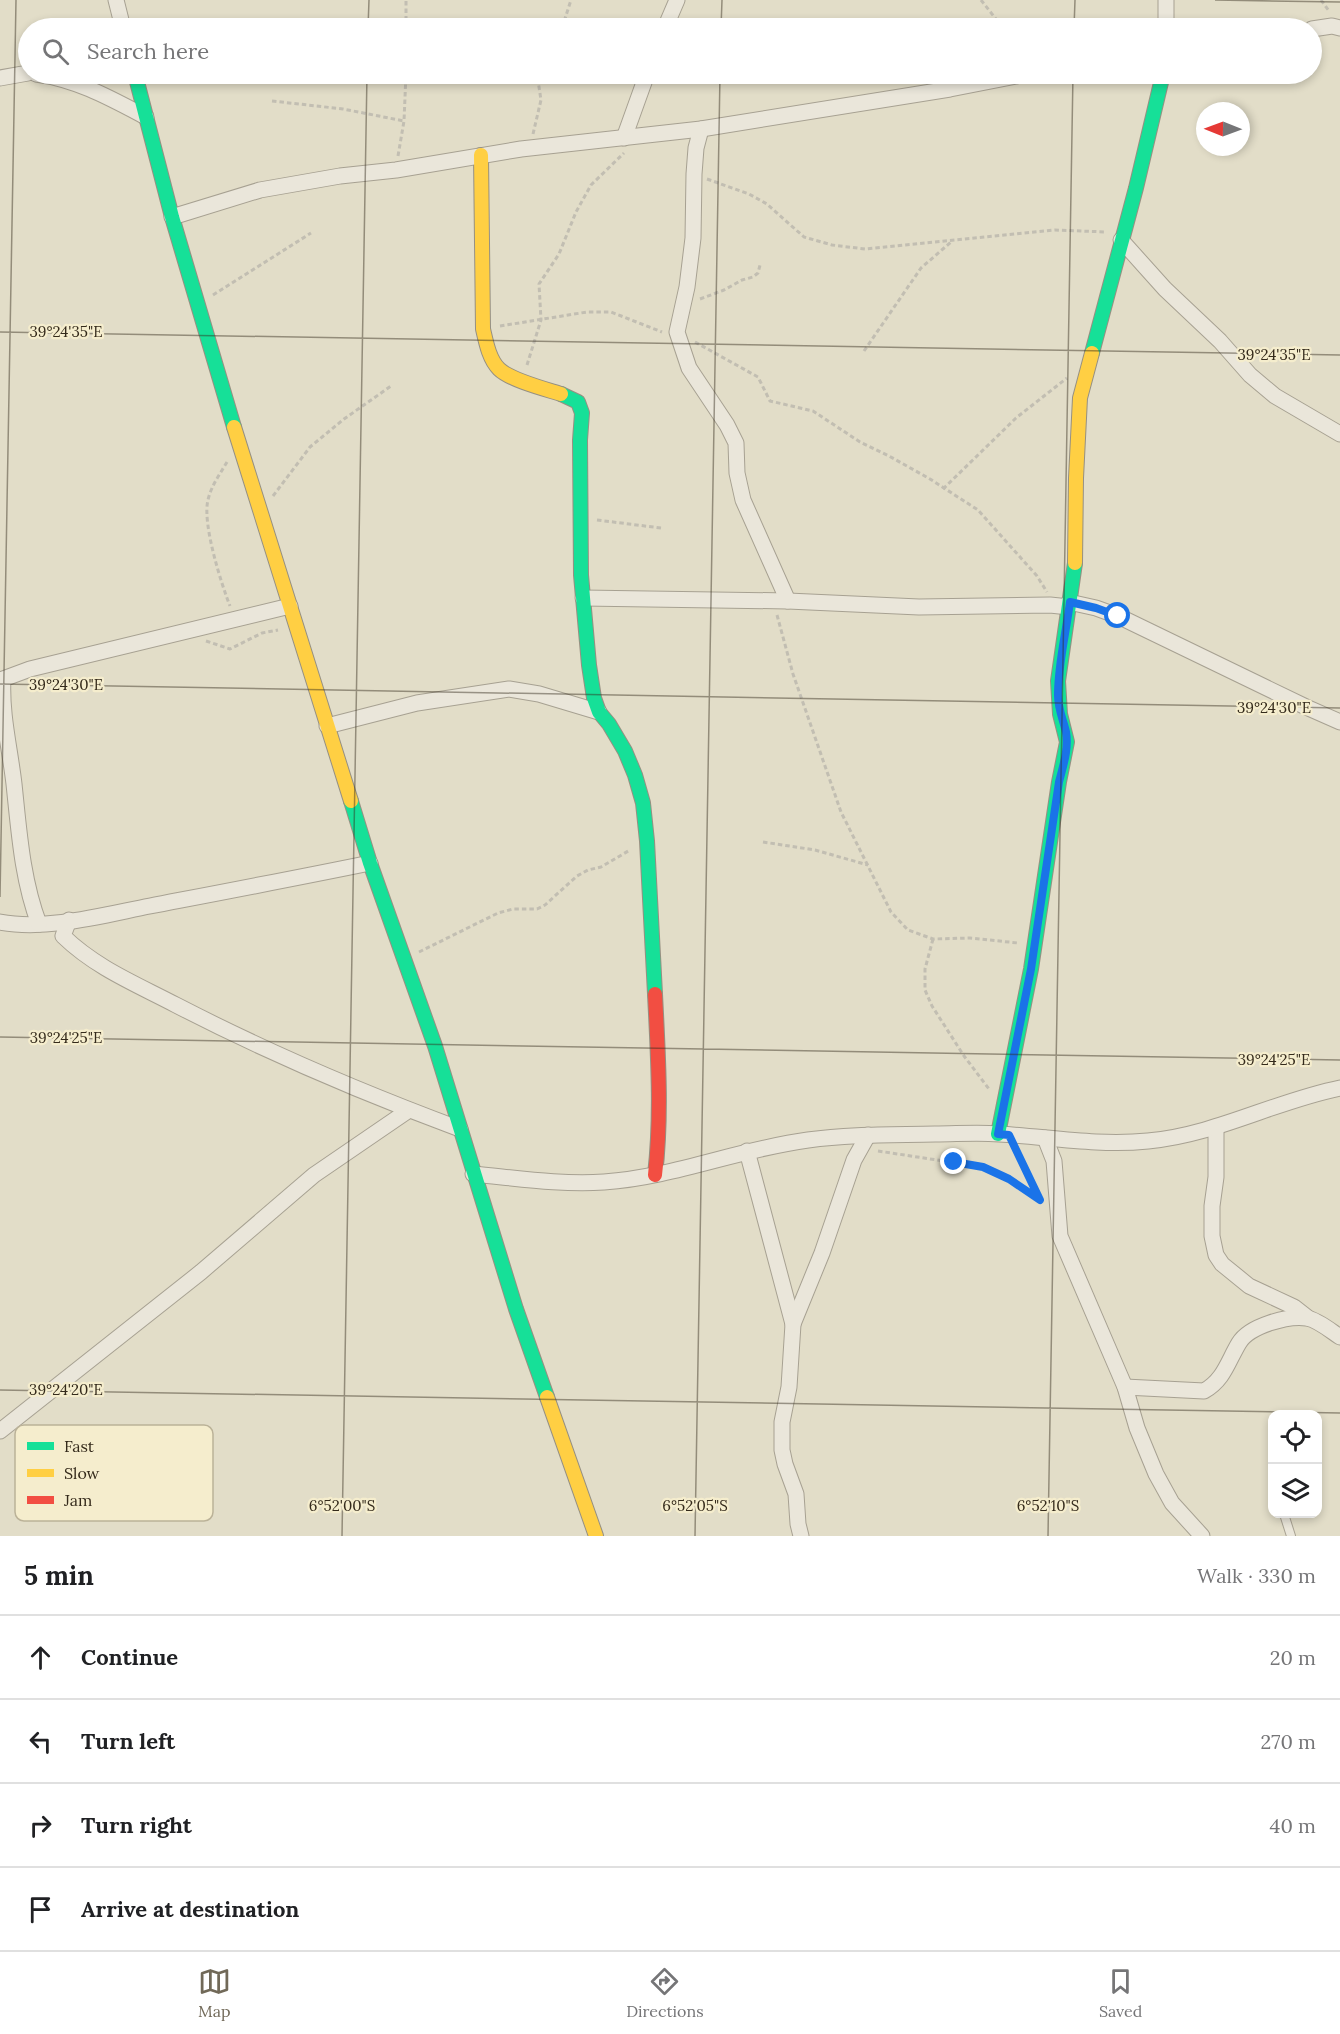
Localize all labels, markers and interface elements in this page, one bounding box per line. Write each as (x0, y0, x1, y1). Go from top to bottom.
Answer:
search box (18, 18, 1322, 84)
icon: search (39, 35, 72, 68)
text: Search here (87, 37, 209, 65)
north arrow (1196, 102, 1250, 156)
text: 39°24'35"E (30, 322, 102, 341)
text: 39°24'35"E (1238, 345, 1310, 364)
route start (1104, 602, 1130, 628)
text: 39°24'30"E (29, 675, 103, 694)
text: 39°24'30"E (1237, 698, 1311, 717)
text: 39°24'25"E (30, 1028, 102, 1047)
text: 39°24'25"E (1238, 1050, 1310, 1069)
route end (940, 1148, 966, 1174)
text: 39°24'20"E (29, 1380, 103, 1399)
map controls (1268, 1410, 1322, 1518)
button: locate (1268, 1410, 1322, 1464)
legend (15, 1425, 213, 1521)
text: Fast (64, 1436, 95, 1456)
text: Slow (64, 1463, 100, 1483)
button: layers (1268, 1464, 1322, 1518)
text: Jam (63, 1490, 92, 1510)
text: 6°52'00"S (309, 1496, 375, 1515)
text: 6°52'05"S (662, 1496, 728, 1515)
text: 6°52'10"S (1017, 1496, 1079, 1515)
text: 5 min (24, 1559, 94, 1592)
text: Walk · 330 m (1197, 1563, 1316, 1588)
icon: ahead (24, 1641, 57, 1674)
text: Continue (81, 1643, 178, 1671)
text: 20 m (1270, 1645, 1316, 1670)
icon: left (24, 1725, 57, 1758)
text: Turn left (81, 1727, 175, 1755)
text: 270 m (1260, 1729, 1316, 1754)
icon: right (24, 1809, 57, 1842)
text: Turn right (81, 1811, 192, 1839)
text: 40 m (1270, 1813, 1316, 1838)
icon: arrive (24, 1893, 57, 1926)
text: Arrive at destination (81, 1895, 299, 1923)
tab: Map (198, 1965, 231, 2021)
tab: Directions (626, 1965, 704, 2021)
tab: Saved (1099, 1965, 1142, 2021)

